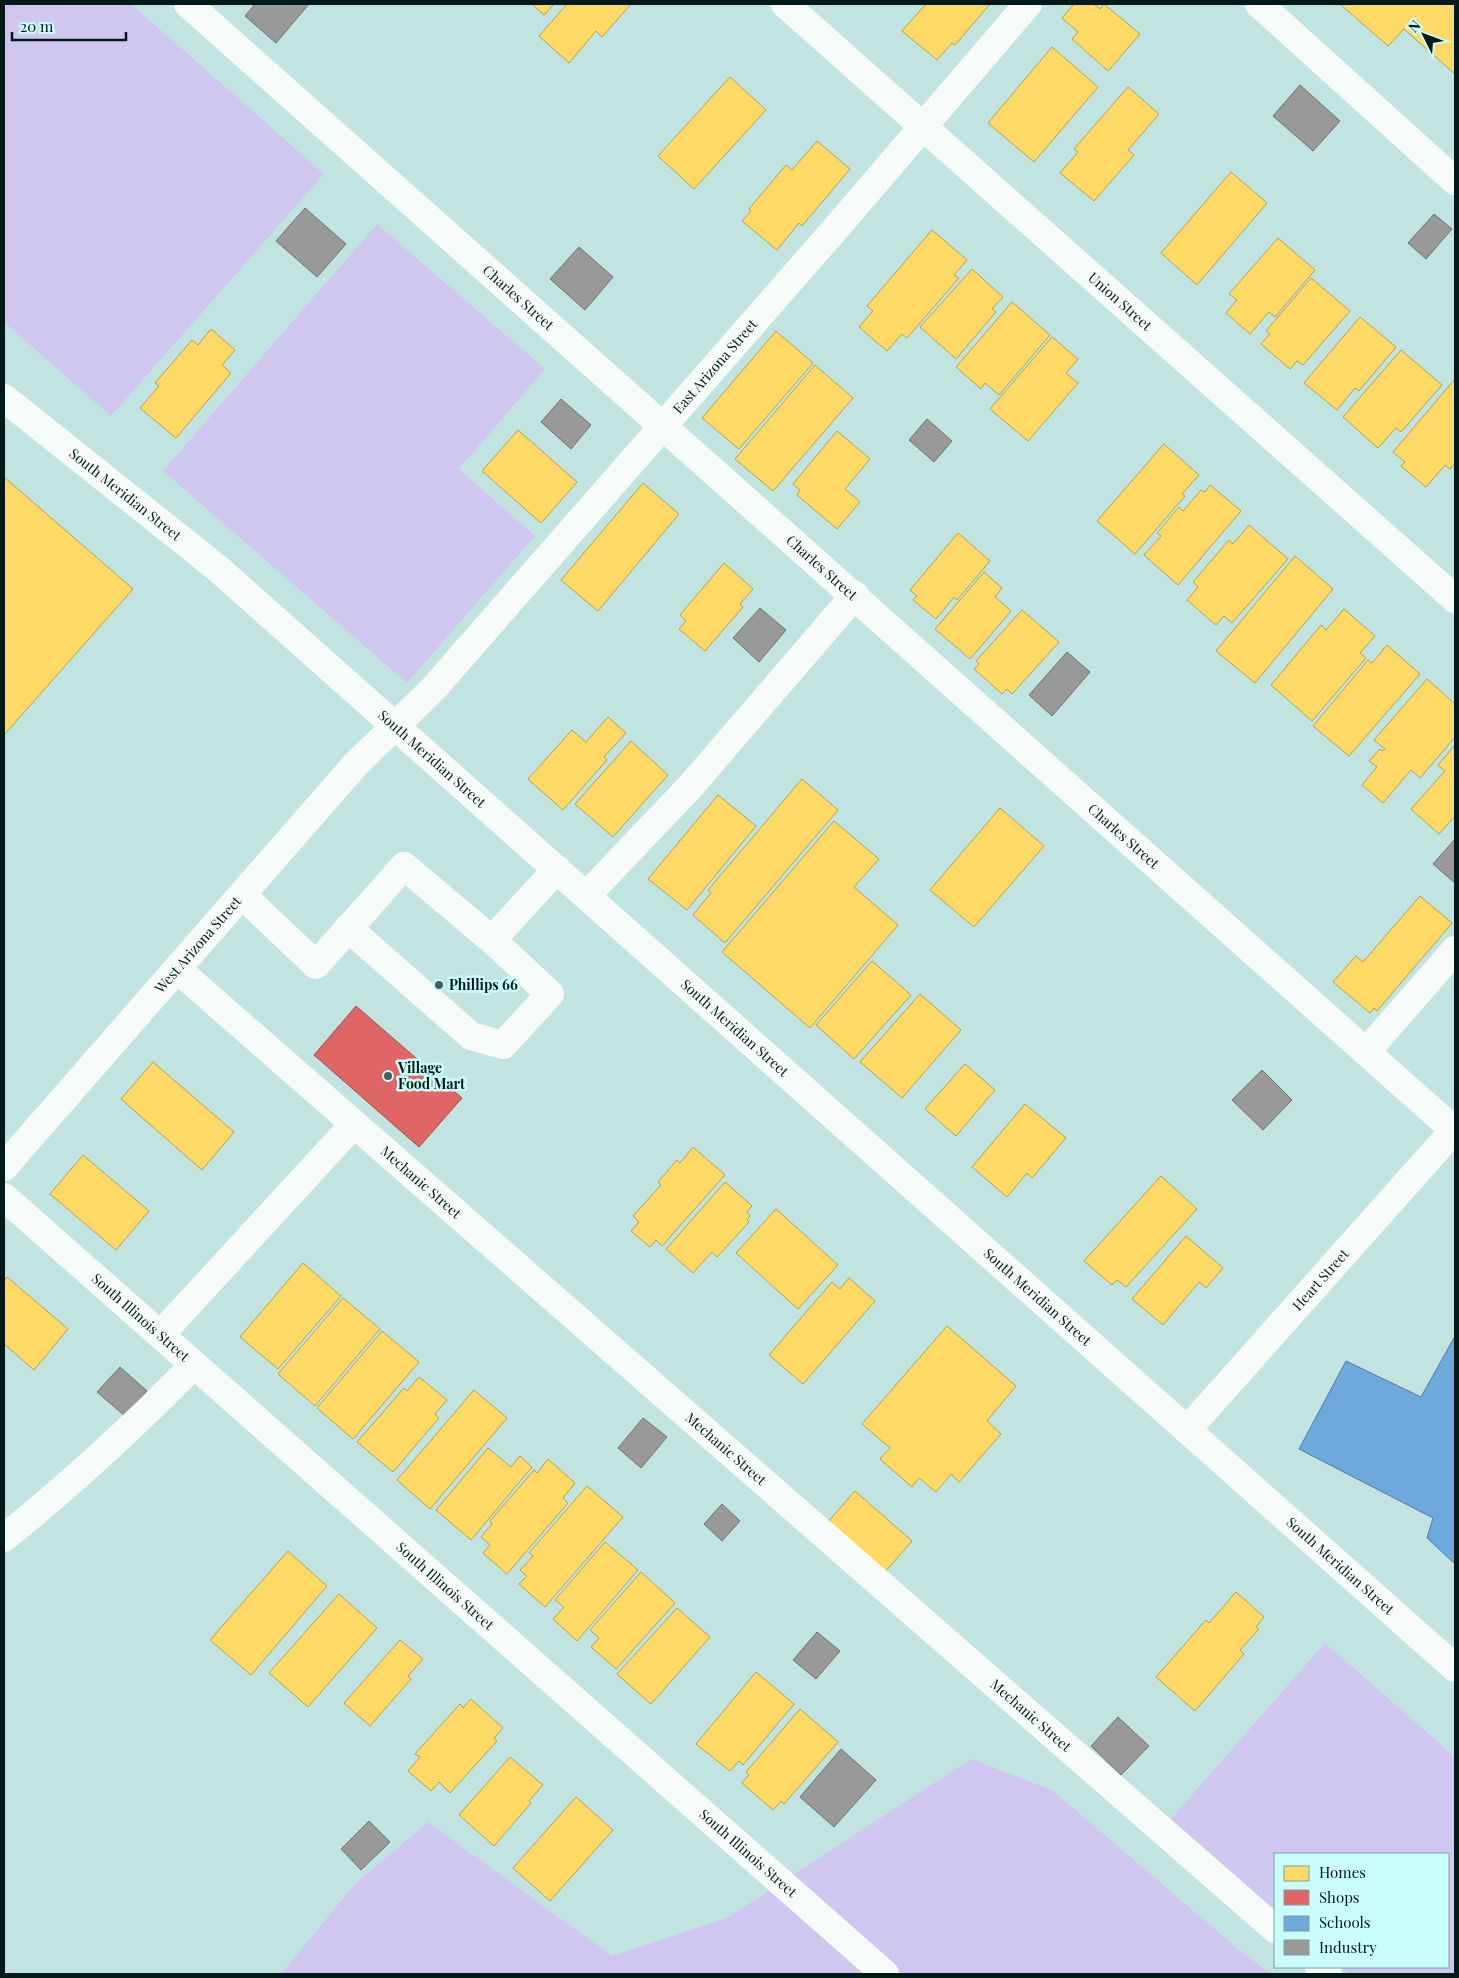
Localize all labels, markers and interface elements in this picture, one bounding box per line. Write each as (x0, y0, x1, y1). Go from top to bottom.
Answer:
scale bar (12, 10, 126, 42)
north arrow (1399, 10, 1449, 60)
text: 20 m (20, 16, 54, 36)
text: N (1404, 16, 1424, 36)
street label: Charles Street (479, 261, 559, 335)
street label: Union Street (1084, 268, 1157, 335)
street label: East Arizona Street (668, 314, 762, 417)
street label: South Meridian Street (66, 444, 186, 545)
street label: Charles Street (782, 530, 862, 605)
street label: South Meridian Street (374, 706, 491, 812)
street label: Charles Street (1084, 799, 1164, 873)
street label: West Arizona Street (149, 891, 246, 998)
place label: Phillips 66 (449, 975, 518, 994)
street label: South Meridian Street (677, 975, 794, 1081)
marker: Phillips 66 (433, 979, 445, 991)
place label: Village Food Mart (397, 1058, 465, 1093)
marker: Village Food Mart (382, 1070, 394, 1082)
street label: Mechanic Street (377, 1141, 466, 1223)
street label: South Meridian Street (980, 1244, 1096, 1350)
street label: Heart Street (1288, 1244, 1353, 1314)
street label: South Illinois Street (88, 1269, 195, 1366)
street label: Mechanic Street (682, 1408, 771, 1490)
street label: South Meridian Street (1283, 1513, 1399, 1619)
street label: South Illinois Street (392, 1537, 499, 1635)
street label: Mechanic Street (987, 1674, 1076, 1756)
street label: South Illinois Street (695, 1804, 802, 1902)
legend (1274, 1853, 1449, 1968)
text: Homes (1319, 1862, 1366, 1882)
text: Shops (1319, 1887, 1360, 1907)
text: Schools (1319, 1912, 1371, 1932)
text: Industry (1319, 1937, 1377, 1957)

